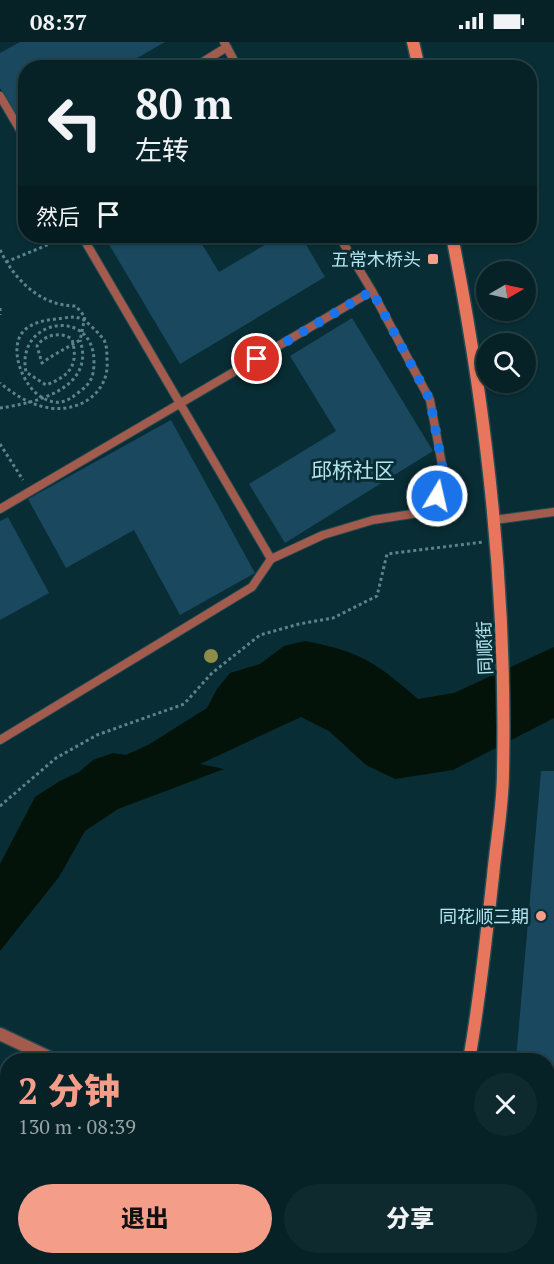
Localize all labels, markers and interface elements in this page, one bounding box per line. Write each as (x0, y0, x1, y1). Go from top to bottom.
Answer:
text: 08:37 (30, 7, 87, 36)
text: 80 m (135, 75, 233, 131)
icon: left (36, 84, 114, 162)
text: 左转 (135, 132, 189, 168)
icon: arrive (92, 198, 125, 231)
text: 然后 (36, 202, 80, 231)
place label: 五常木桥头 (331, 247, 421, 271)
marker: 五常木桥头 (426, 252, 440, 266)
north arrow (476, 261, 536, 321)
map controls (476, 261, 536, 393)
pin (231, 333, 282, 384)
button: search (476, 333, 536, 393)
icon: arrive (240, 342, 273, 375)
district label: 邱桥社区 (311, 456, 395, 484)
position arrow (405, 464, 469, 528)
street label: 同顺街 (471, 621, 497, 675)
place label: 同花顺三期 (439, 904, 529, 928)
marker: 同花顺三期 (534, 909, 548, 923)
text: 2 分钟 (18, 1067, 120, 1114)
button: close (474, 1073, 537, 1136)
text: 130 m · 08:39 (18, 1113, 136, 1140)
button: 退出 (18, 1184, 272, 1253)
button: 分享 (284, 1184, 537, 1253)

